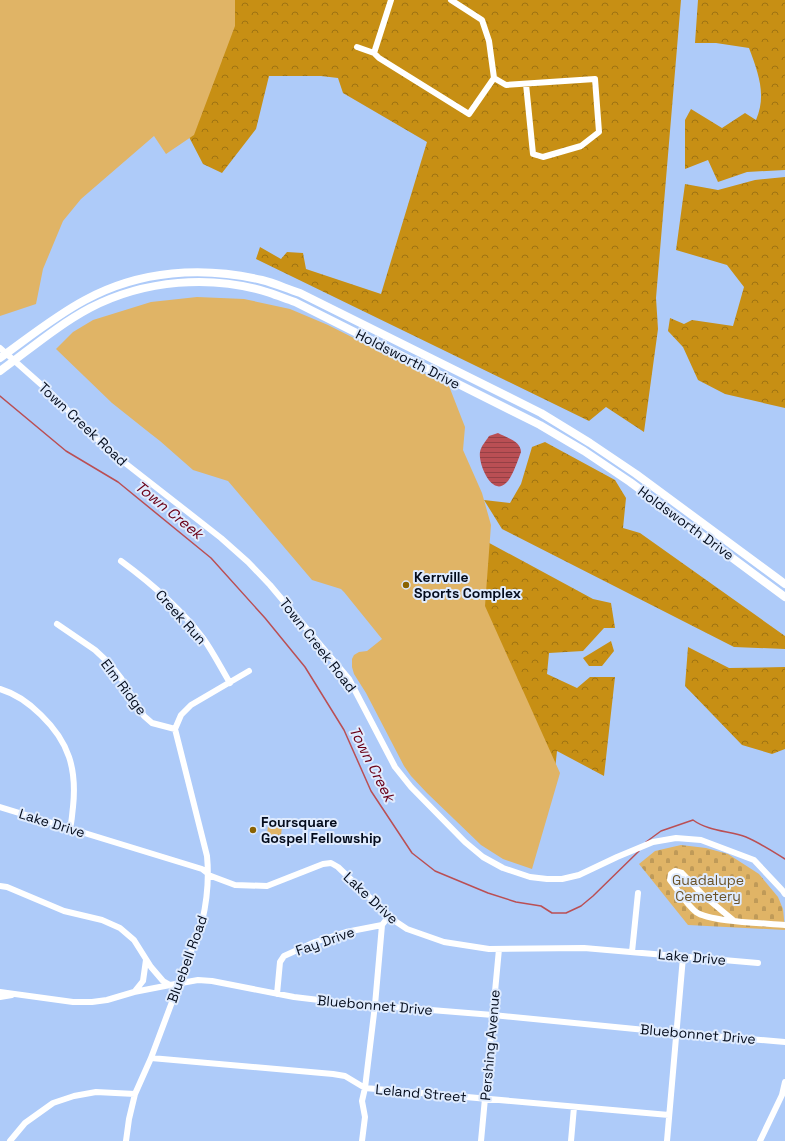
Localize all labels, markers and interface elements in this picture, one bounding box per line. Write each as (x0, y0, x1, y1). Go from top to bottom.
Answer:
street label: Holdsworth Drive (353, 325, 463, 393)
street label: Town Creek Road (35, 378, 131, 470)
water label: Town Creek (131, 476, 209, 544)
street label: Holdsworth Drive (634, 482, 738, 564)
place label: Kerrville Sports Complex (414, 568, 521, 602)
marker: Kerrville Sports Complex (401, 580, 411, 590)
street label: Creek Run (152, 586, 210, 648)
street label: Town Creek Road (276, 594, 360, 696)
street label: Elm Ridge (97, 655, 151, 719)
water label: Town Creek (345, 723, 400, 806)
street label: Lake Drive (17, 804, 87, 842)
place label: Foursquare Gospel Fellowship (261, 813, 382, 847)
marker: Foursquare Gospel Fellowship (248, 825, 258, 835)
street label: Lake Drive (340, 868, 402, 928)
park label: Guadalupe Cemetery (672, 871, 744, 905)
street label: Bluebell Road (163, 913, 211, 1005)
street label: Fay Drive (293, 923, 357, 959)
street label: Lake Drive (657, 945, 727, 969)
street label: Pershing Avenue (476, 989, 504, 1101)
street label: Bluebonnet Drive (316, 991, 434, 1019)
street label: Bluebonnet Drive (639, 1020, 757, 1048)
street label: Leland Street (375, 1080, 467, 1106)

